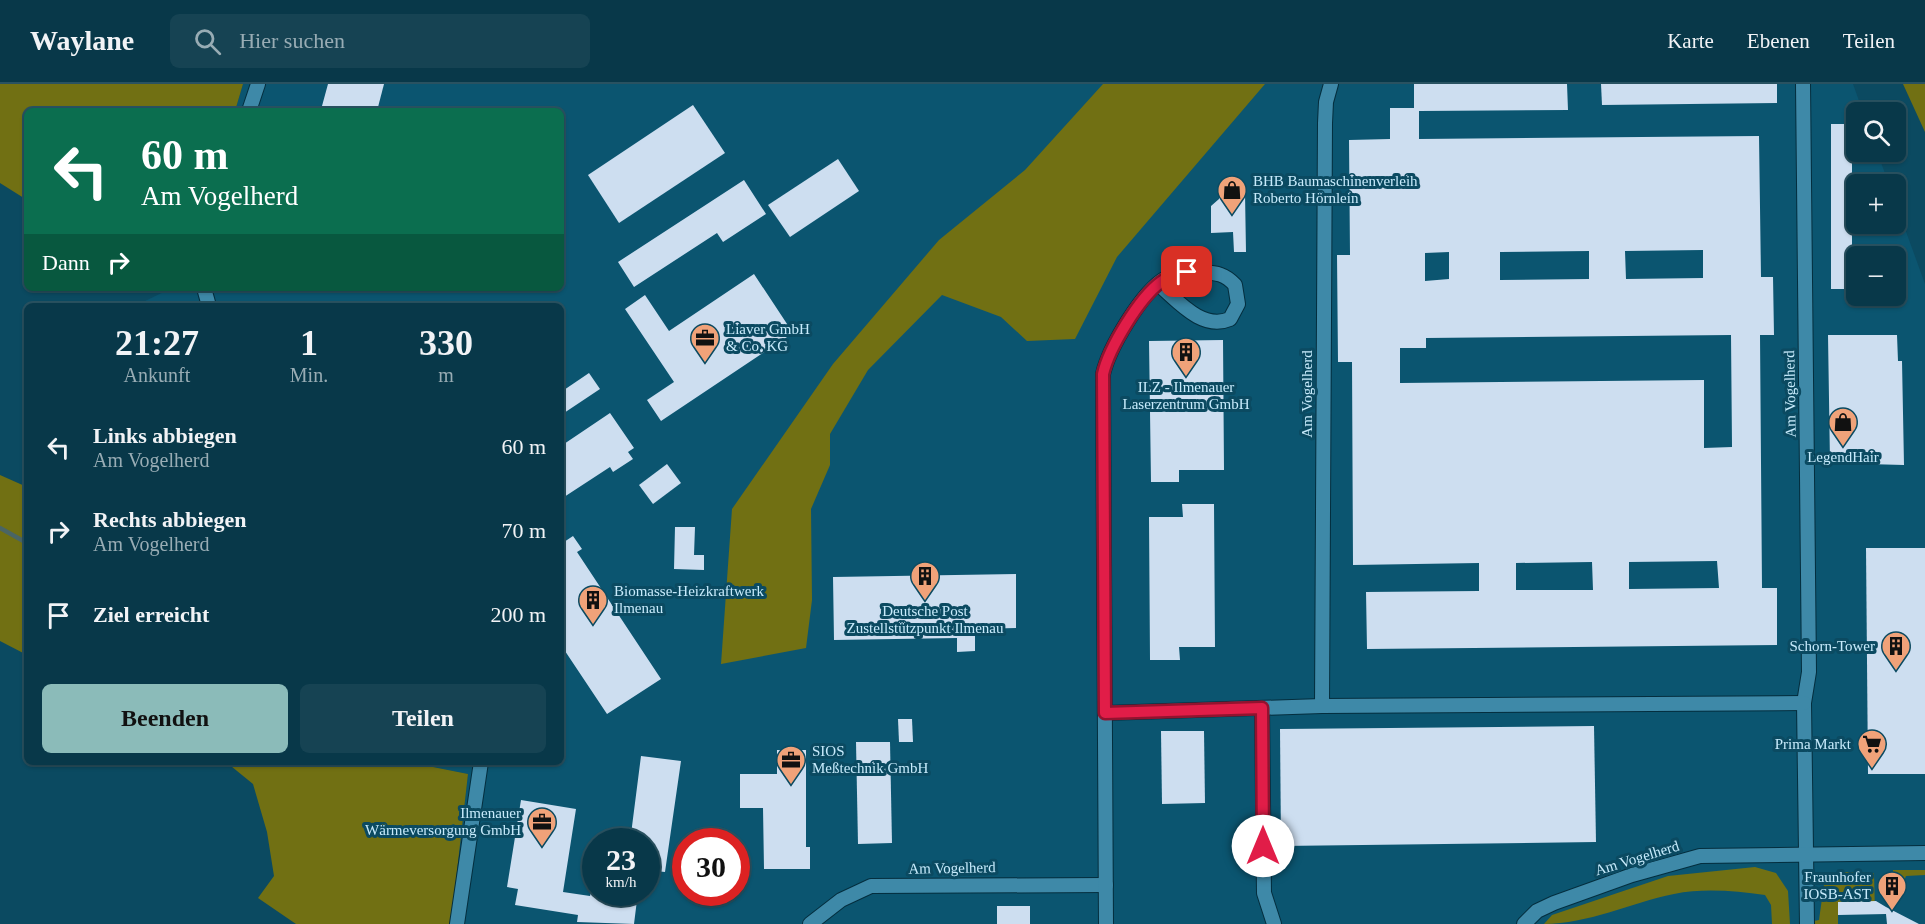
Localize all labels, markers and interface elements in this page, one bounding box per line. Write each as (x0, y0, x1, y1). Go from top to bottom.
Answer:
search box (170, 14, 590, 68)
text: Waylane (30, 25, 134, 56)
icon: search (191, 25, 224, 58)
text: Hier suchen (239, 28, 345, 53)
text: Karte (1667, 29, 1714, 53)
text: Ebenen (1747, 29, 1810, 53)
text: Teilen (1843, 29, 1895, 53)
map controls (1846, 102, 1906, 306)
button: search (1846, 102, 1906, 162)
icon: left (42, 132, 120, 210)
text: 60 m (141, 132, 229, 178)
place label: BHB Baumaschinenverleih Roberto Hörnlein (1253, 173, 1418, 206)
shop icon: BHB Baumaschinenverleih Roberto Hörnlein (1216, 174, 1248, 216)
button: + (1846, 174, 1906, 234)
text: Am Vogelherd (141, 181, 298, 211)
icon: right (102, 246, 135, 279)
pin (1161, 246, 1212, 297)
button: − (1846, 246, 1906, 306)
text: Dann (42, 250, 90, 275)
icon: arrive (1170, 255, 1203, 288)
place label: Liaver GmbH & Co. KG (726, 321, 810, 354)
office icon: Liaver GmbH & Co. KG (689, 322, 721, 364)
text: 21:27 (115, 323, 199, 363)
text: 1 (300, 323, 318, 363)
text: 330 (419, 323, 473, 363)
building icon: ILZ - Ilmenauer Laserzentrum GmbH (1170, 336, 1202, 378)
street label: Am Vogelherd (1299, 350, 1315, 438)
street label: Am Vogelherd (1781, 350, 1799, 438)
text: Ankunft (124, 364, 190, 386)
text: Min. (290, 364, 328, 386)
text: m (438, 364, 454, 386)
place label: ILZ - Ilmenauer Laserzentrum GmbH (1122, 379, 1250, 412)
shop icon: LegendHair (1827, 406, 1859, 448)
text: Links abbiegen (93, 423, 237, 448)
icon: left (42, 431, 75, 464)
text: 60 m (501, 434, 546, 459)
text: Am Vogelherd (93, 449, 209, 471)
place label: LegendHair (1807, 449, 1879, 465)
text: Rechts abbiegen (93, 507, 246, 532)
icon: right (42, 515, 75, 548)
text: 70 m (501, 518, 546, 543)
text: Am Vogelherd (93, 533, 209, 555)
building icon: Deutsche Post Zustellstützpunkt Ilmenau (909, 560, 941, 602)
place label: Biomasse-Heizkraftwerk Ilmenau (614, 583, 764, 616)
building icon: Biomasse-Heizkraftwerk Ilmenau (577, 584, 609, 626)
icon: arrive (42, 599, 75, 632)
text: Ziel erreicht (93, 602, 209, 627)
text: 200 m (490, 602, 546, 627)
place label: Deutsche Post Zustellstützpunkt Ilmenau (846, 603, 1004, 636)
building icon: Schorn-Tower (1880, 630, 1912, 672)
place label: Schorn-Tower (1789, 638, 1875, 654)
button: Beenden (42, 684, 288, 753)
button: Teilen (300, 684, 546, 753)
supermarket icon: Prima Markt (1856, 728, 1888, 770)
place label: Prima Markt (1775, 736, 1852, 752)
place label: SIOS Meßtechnik GmbH (812, 743, 928, 776)
office icon: SIOS Meßtechnik GmbH (775, 744, 807, 786)
place label: Ilmenauer Wärmeversorgung GmbH (365, 805, 521, 838)
office icon: Ilmenauer Wärmeversorgung GmbH (526, 806, 558, 848)
position arrow (1231, 814, 1295, 878)
speed limit sign: 30 (672, 828, 750, 906)
street label: Am Vogelherd (1593, 837, 1682, 878)
text: 23 (606, 843, 636, 876)
street label: Am Vogelherd (908, 859, 996, 877)
place label: Fraunhofer IOSB-AST (1803, 869, 1871, 902)
building icon: Fraunhofer IOSB-AST (1876, 870, 1908, 912)
text: km/h (606, 874, 636, 890)

